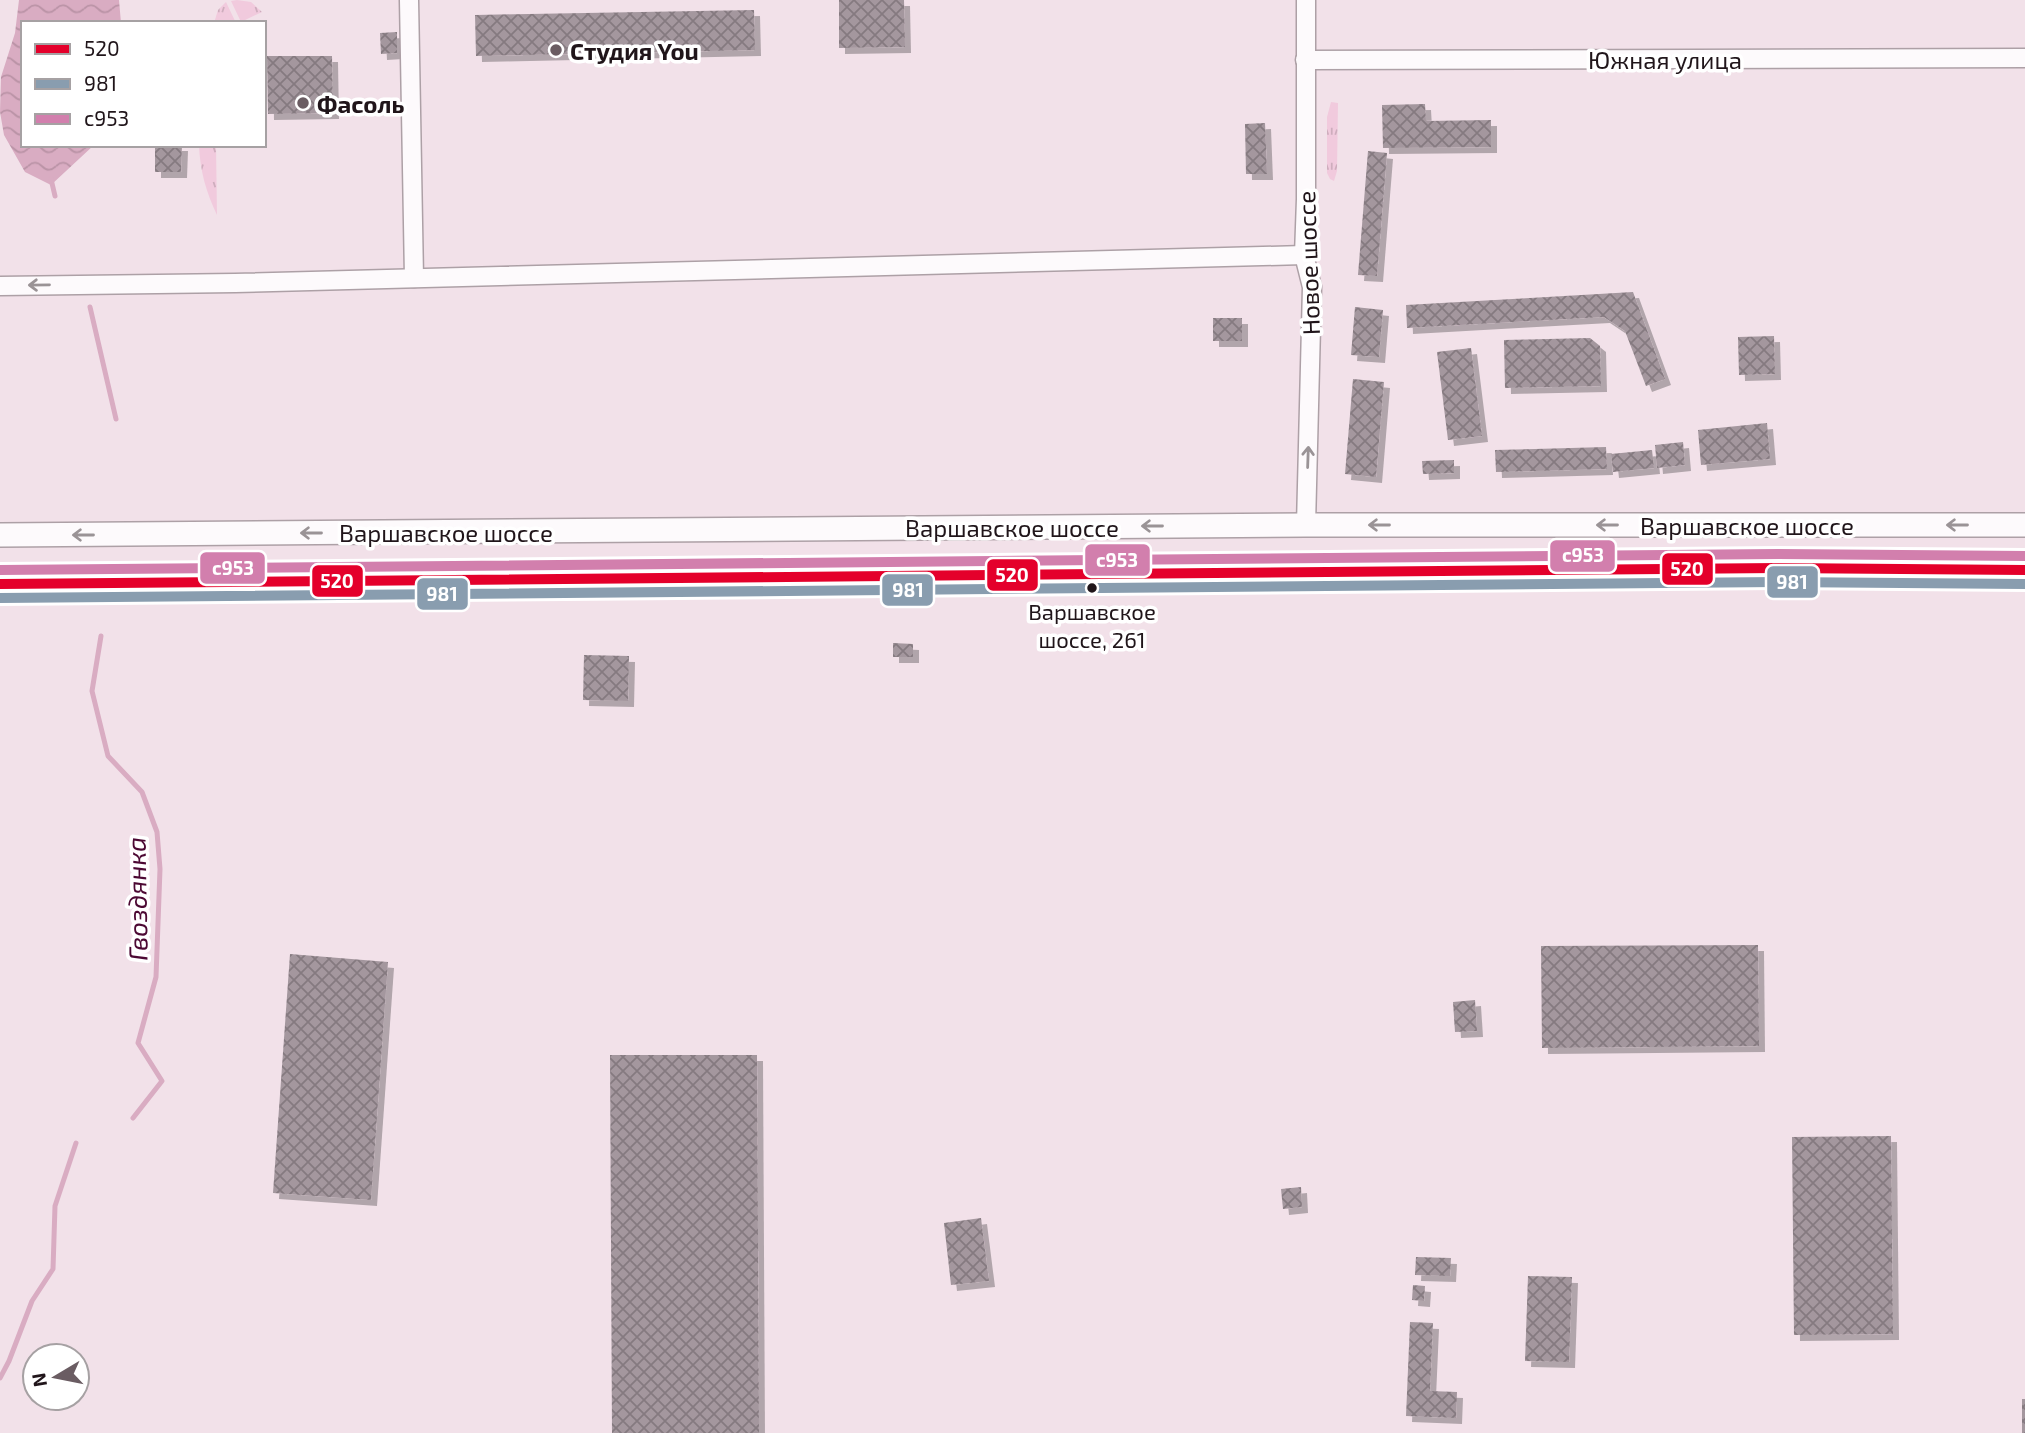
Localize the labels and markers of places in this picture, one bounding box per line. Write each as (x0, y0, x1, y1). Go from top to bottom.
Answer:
place label: Студия You (570, 36, 699, 65)
marker: Студия You (548, 42, 564, 58)
place label: Фасоль (317, 89, 404, 118)
marker: Фасоль (295, 95, 311, 111)
marker: Варшавское шоссе, 261 (1085, 581, 1099, 595)
place label: Варшавское шоссе, 261 (1028, 598, 1156, 652)

